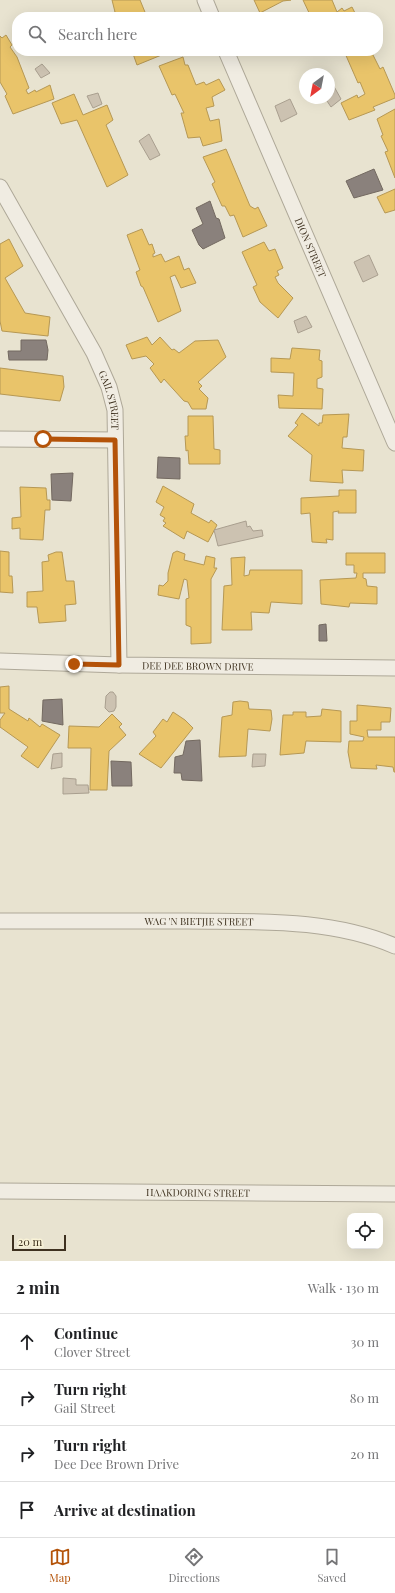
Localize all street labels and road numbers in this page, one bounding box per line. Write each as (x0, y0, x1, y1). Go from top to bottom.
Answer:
street label: DION STREET (292, 215, 330, 280)
street label: GAIL STREET (95, 368, 122, 430)
street label: DEE DEE BROWN DRIVE (142, 658, 254, 673)
street label: WAG 'N BIETJIE STREET (144, 914, 254, 929)
street label: HAAKDORING STREET (146, 1185, 250, 1200)

